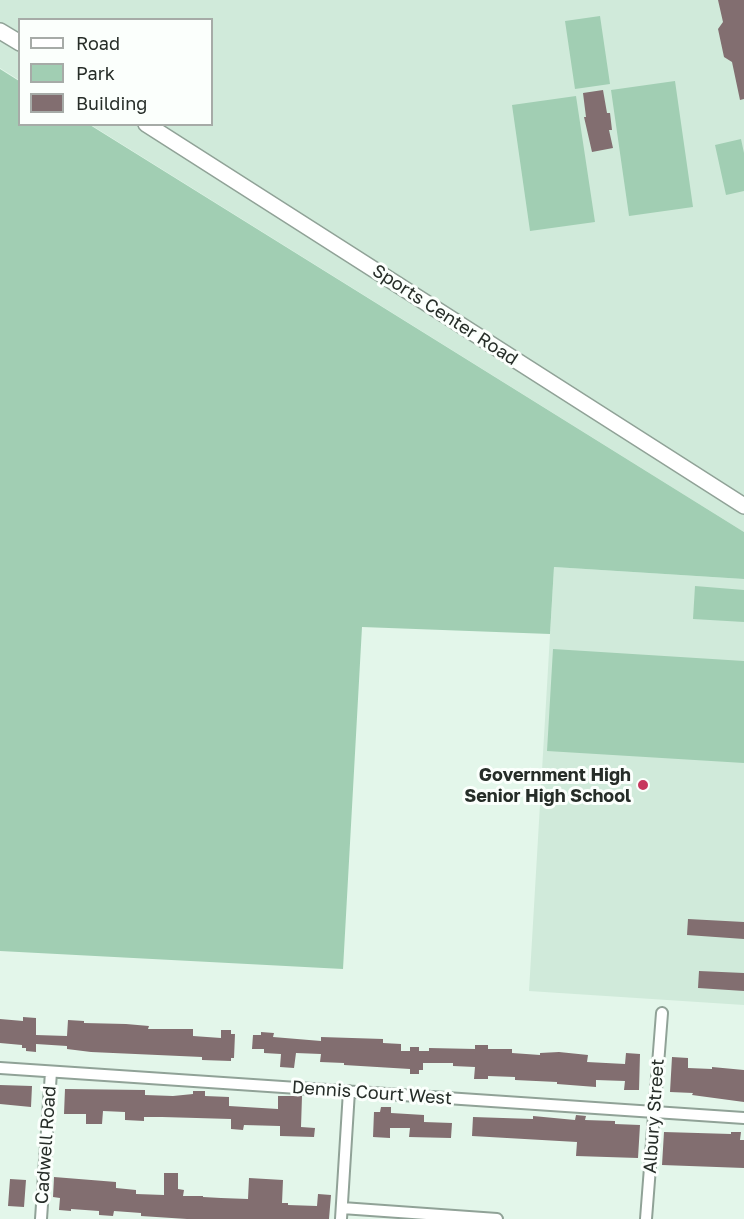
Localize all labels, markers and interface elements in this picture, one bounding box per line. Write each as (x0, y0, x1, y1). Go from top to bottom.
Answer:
legend (18, 18, 213, 126)
text: Road (76, 32, 120, 54)
text: Park (76, 62, 115, 84)
text: Building (76, 92, 147, 114)
street label: Sports Center Road (368, 260, 522, 370)
place label: Government High Senior High School (464, 764, 631, 806)
marker: Government High Senior High School (636, 778, 650, 792)
street label: Albury Street (639, 1058, 669, 1174)
street label: Dennis Court West (291, 1077, 453, 1109)
street label: Cadwell Road (31, 1085, 61, 1205)

